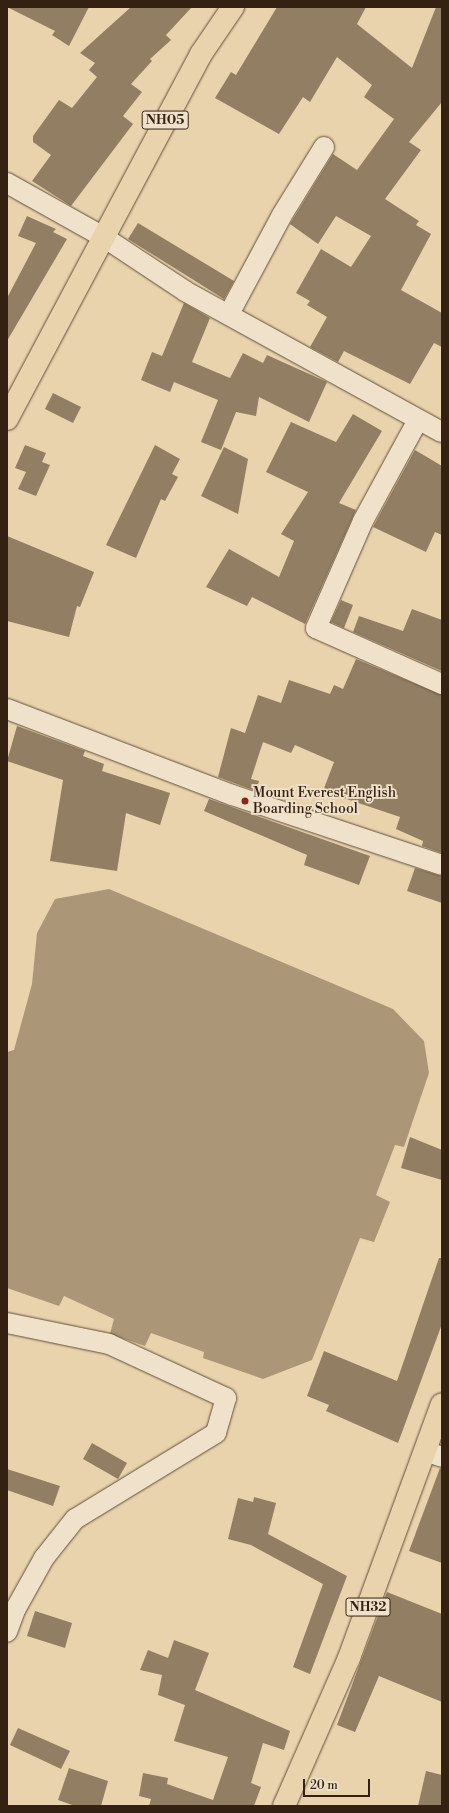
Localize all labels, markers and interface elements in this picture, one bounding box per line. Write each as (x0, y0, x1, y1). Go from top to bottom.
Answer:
road number: NH05 (141, 109, 189, 131)
place label: Mount Everest English Boarding School (253, 785, 396, 818)
marker: Mount Everest English Boarding School (240, 796, 250, 806)
road number: NH32 (345, 1596, 391, 1618)
scale bar (305, 1771, 372, 1797)
text: 20 m (310, 1778, 338, 1793)

